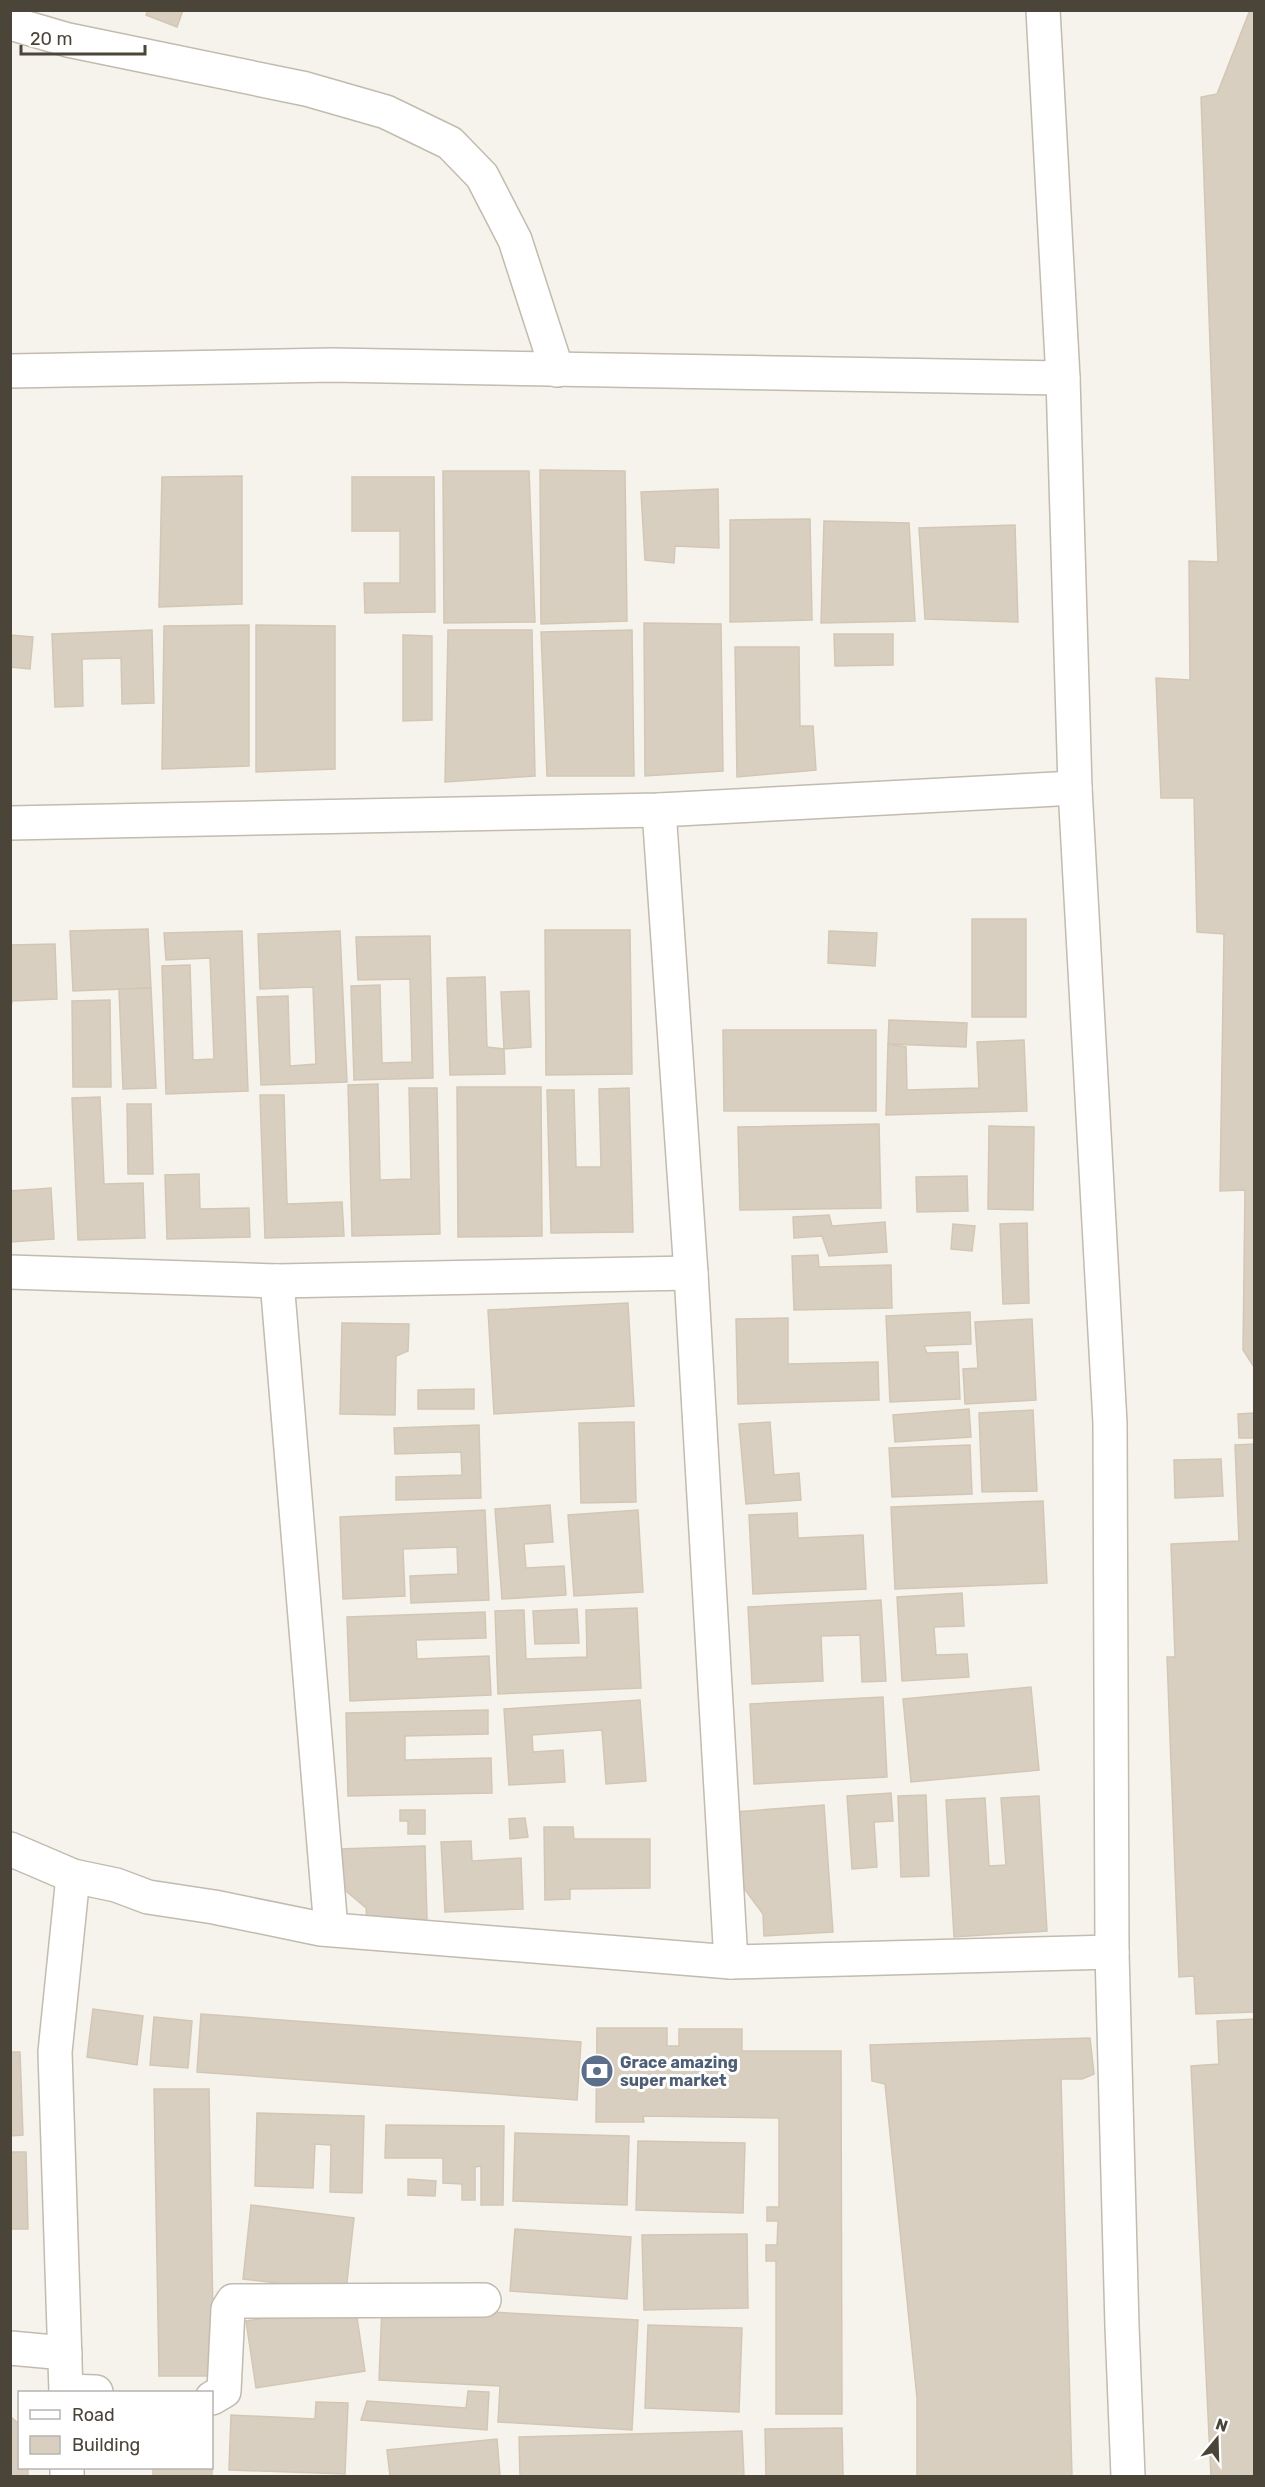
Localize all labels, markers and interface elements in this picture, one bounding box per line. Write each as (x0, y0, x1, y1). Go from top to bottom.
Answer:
scale bar (21, 18, 146, 56)
text: 20 m (30, 28, 72, 50)
bank icon: Grace amazing super market (579, 2053, 615, 2089)
place label: Grace amazing super market (620, 2053, 738, 2090)
legend (18, 2391, 213, 2469)
text: Road (72, 2404, 115, 2426)
north arrow (1187, 2409, 1247, 2469)
text: N (1213, 2414, 1230, 2436)
text: Building (72, 2434, 140, 2456)

